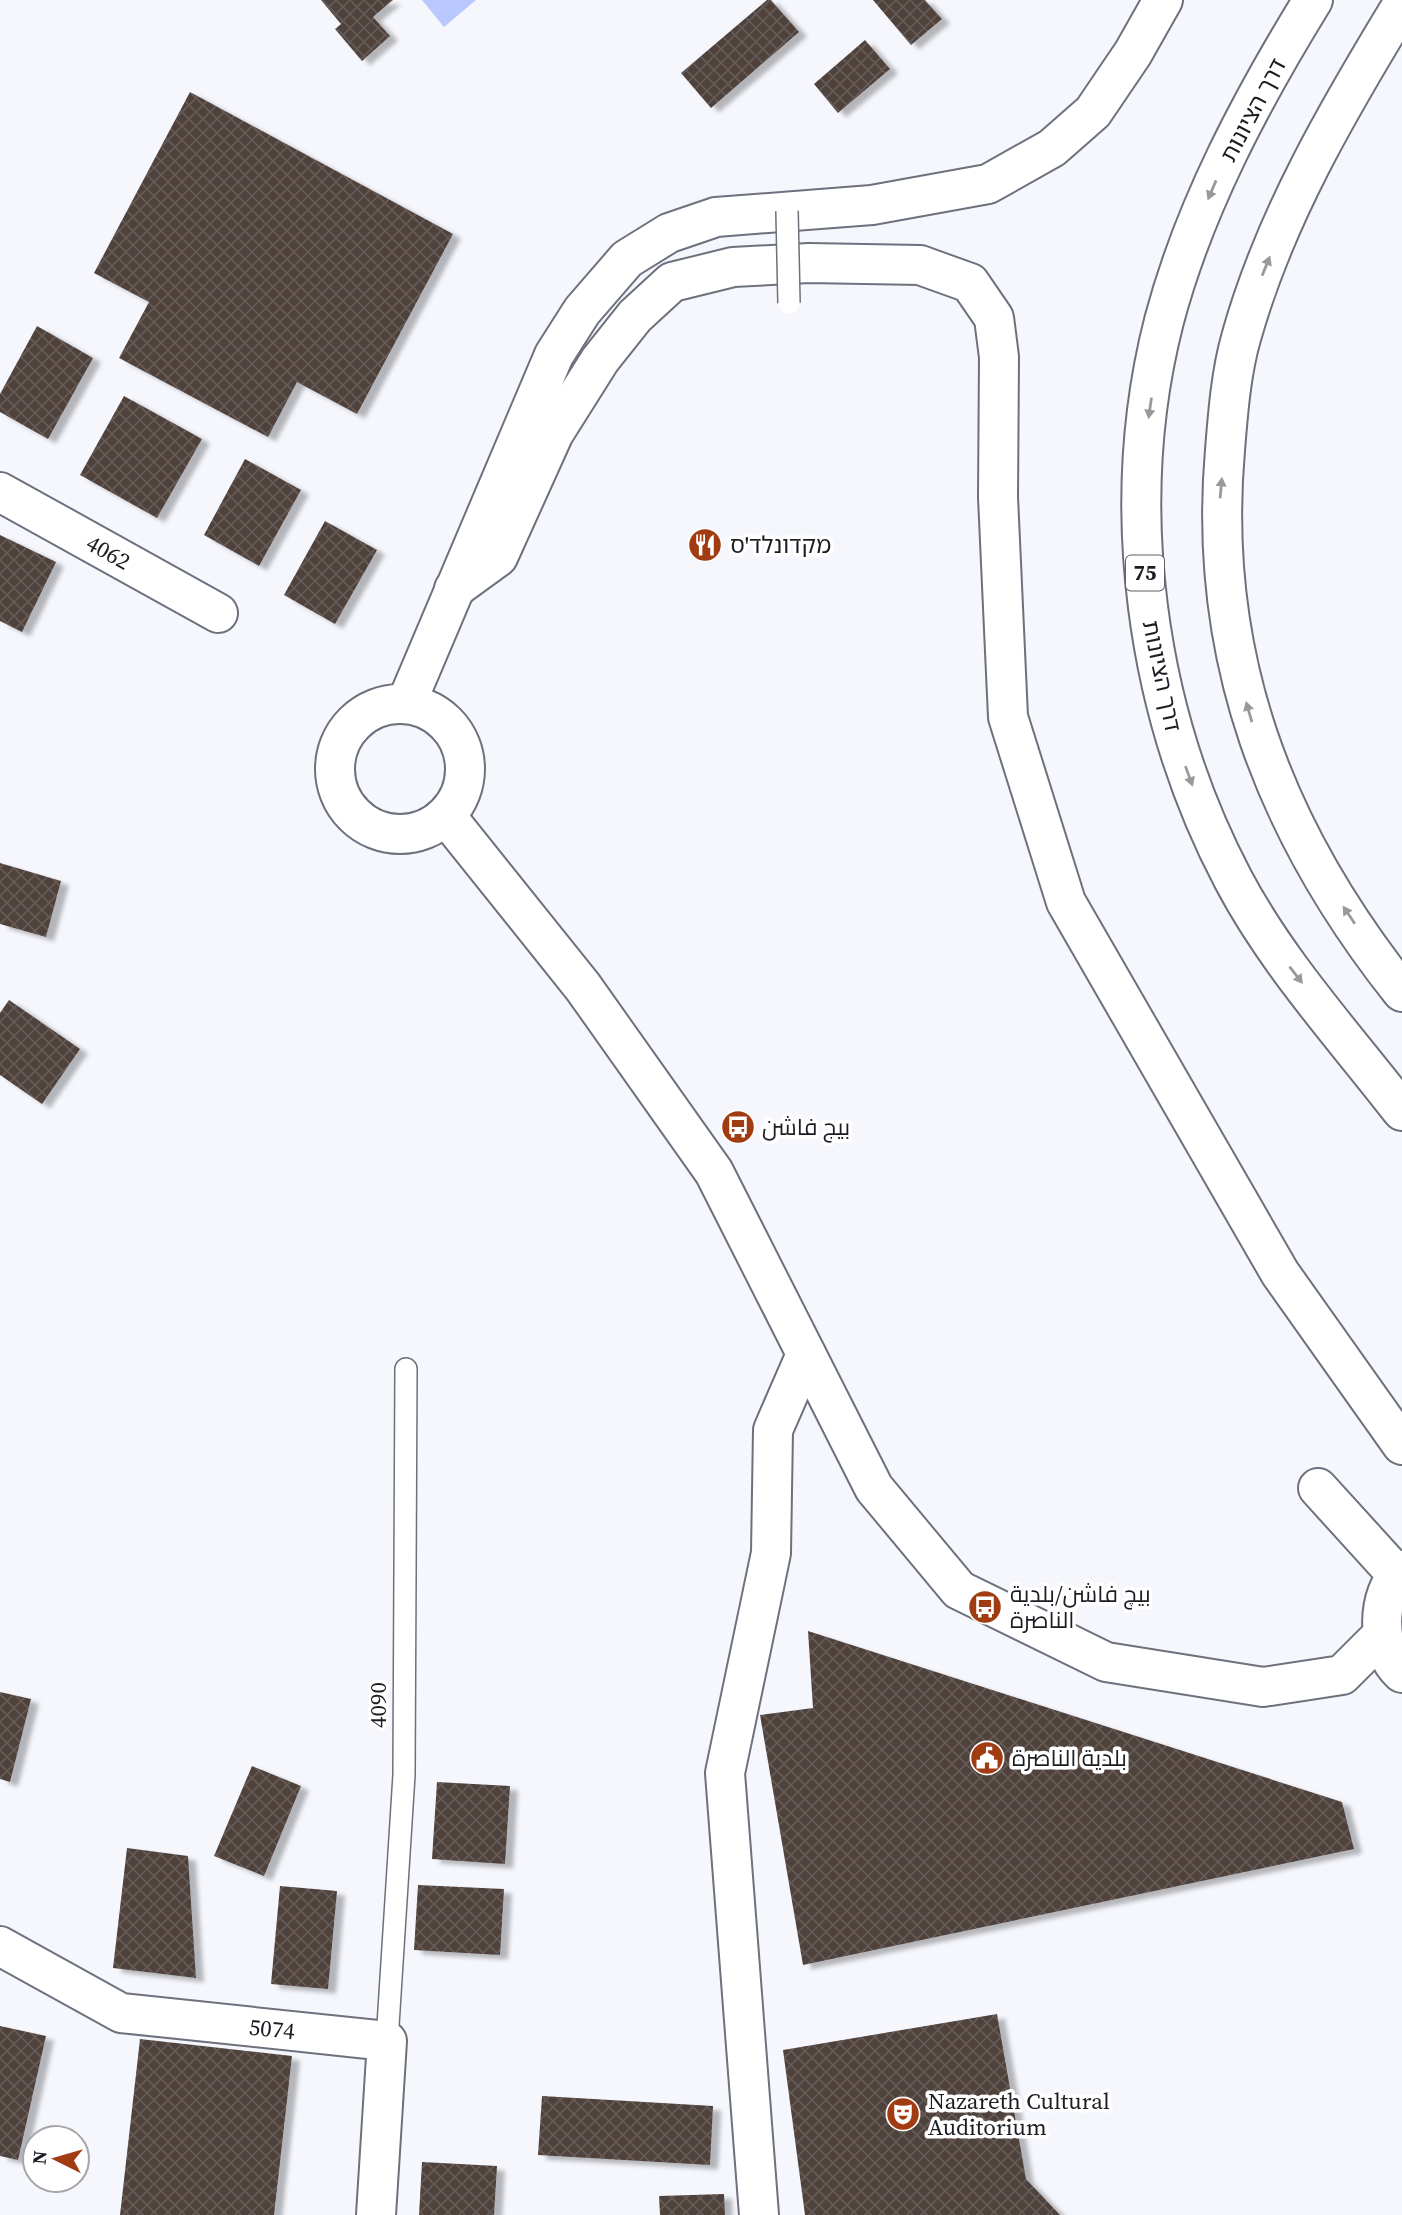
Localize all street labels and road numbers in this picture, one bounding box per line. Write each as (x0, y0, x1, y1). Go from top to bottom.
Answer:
street label: דרך הציונות (1212, 53, 1294, 167)
street label: 4062 (81, 527, 136, 577)
road number: 75 (1126, 556, 1164, 590)
street label: דרך הציונות (1135, 617, 1189, 735)
street label: 4090 (362, 1682, 394, 1728)
street label: 5074 (247, 2011, 297, 2047)

